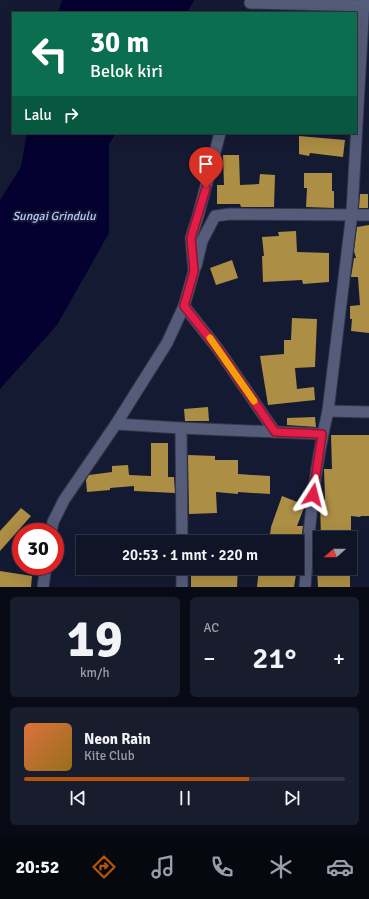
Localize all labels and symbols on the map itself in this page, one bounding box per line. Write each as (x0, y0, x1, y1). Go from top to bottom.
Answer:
pin (189, 147, 223, 188)
water label: Sungai Grindulu (12, 209, 97, 224)
position arrow (292, 474, 334, 516)
speed limit sign: 30 (12, 523, 64, 575)
north arrow (313, 531, 357, 575)

